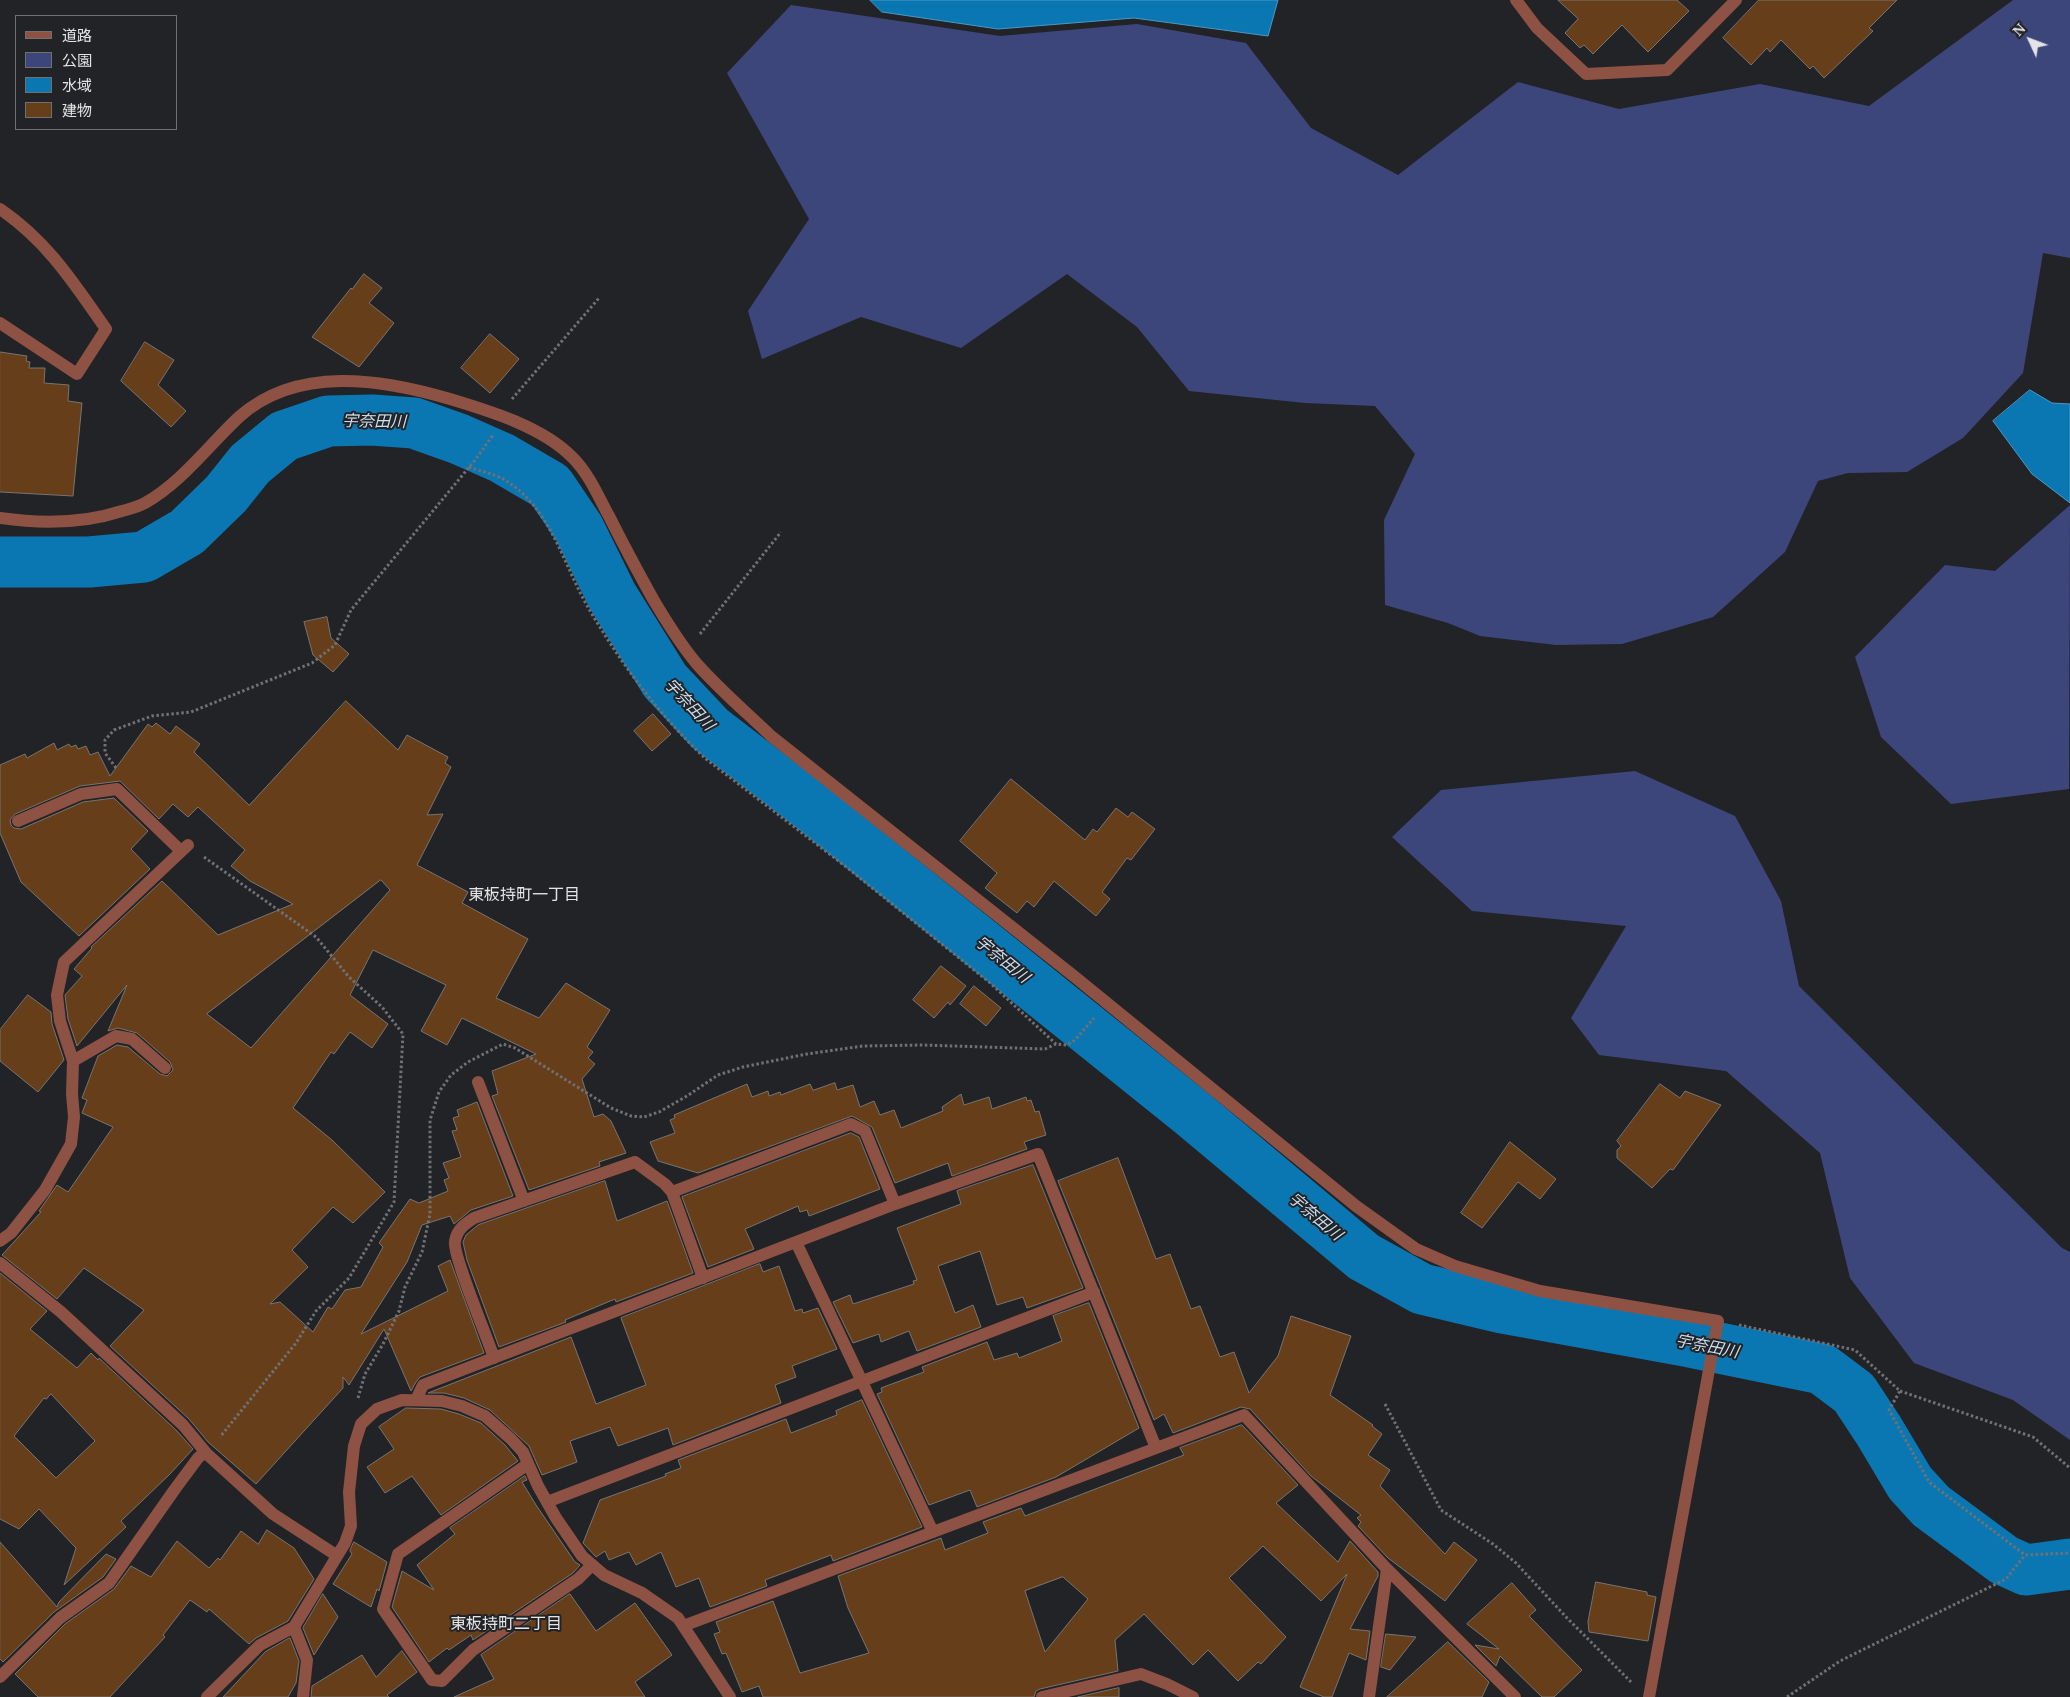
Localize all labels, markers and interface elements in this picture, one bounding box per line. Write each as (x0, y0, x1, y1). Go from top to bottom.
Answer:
legend (15, 15, 178, 130)
north arrow (2005, 15, 2055, 65)
text: N (2008, 19, 2029, 40)
text: 道路 (62, 25, 92, 45)
text: 公園 (62, 50, 92, 70)
text: 水域 (62, 75, 92, 95)
text: 建物 (62, 100, 92, 120)
water label: 宇奈田川 (342, 412, 406, 432)
water label: 宇奈田川 (660, 675, 718, 735)
district label: 東板持町一丁目 (468, 885, 580, 905)
water label: 宇奈田川 (971, 932, 1033, 988)
water label: 宇奈田川 (1284, 1189, 1346, 1245)
water label: 宇奈田川 (1674, 1331, 1740, 1363)
district label: 東板持町二丁目 (450, 1614, 562, 1634)

